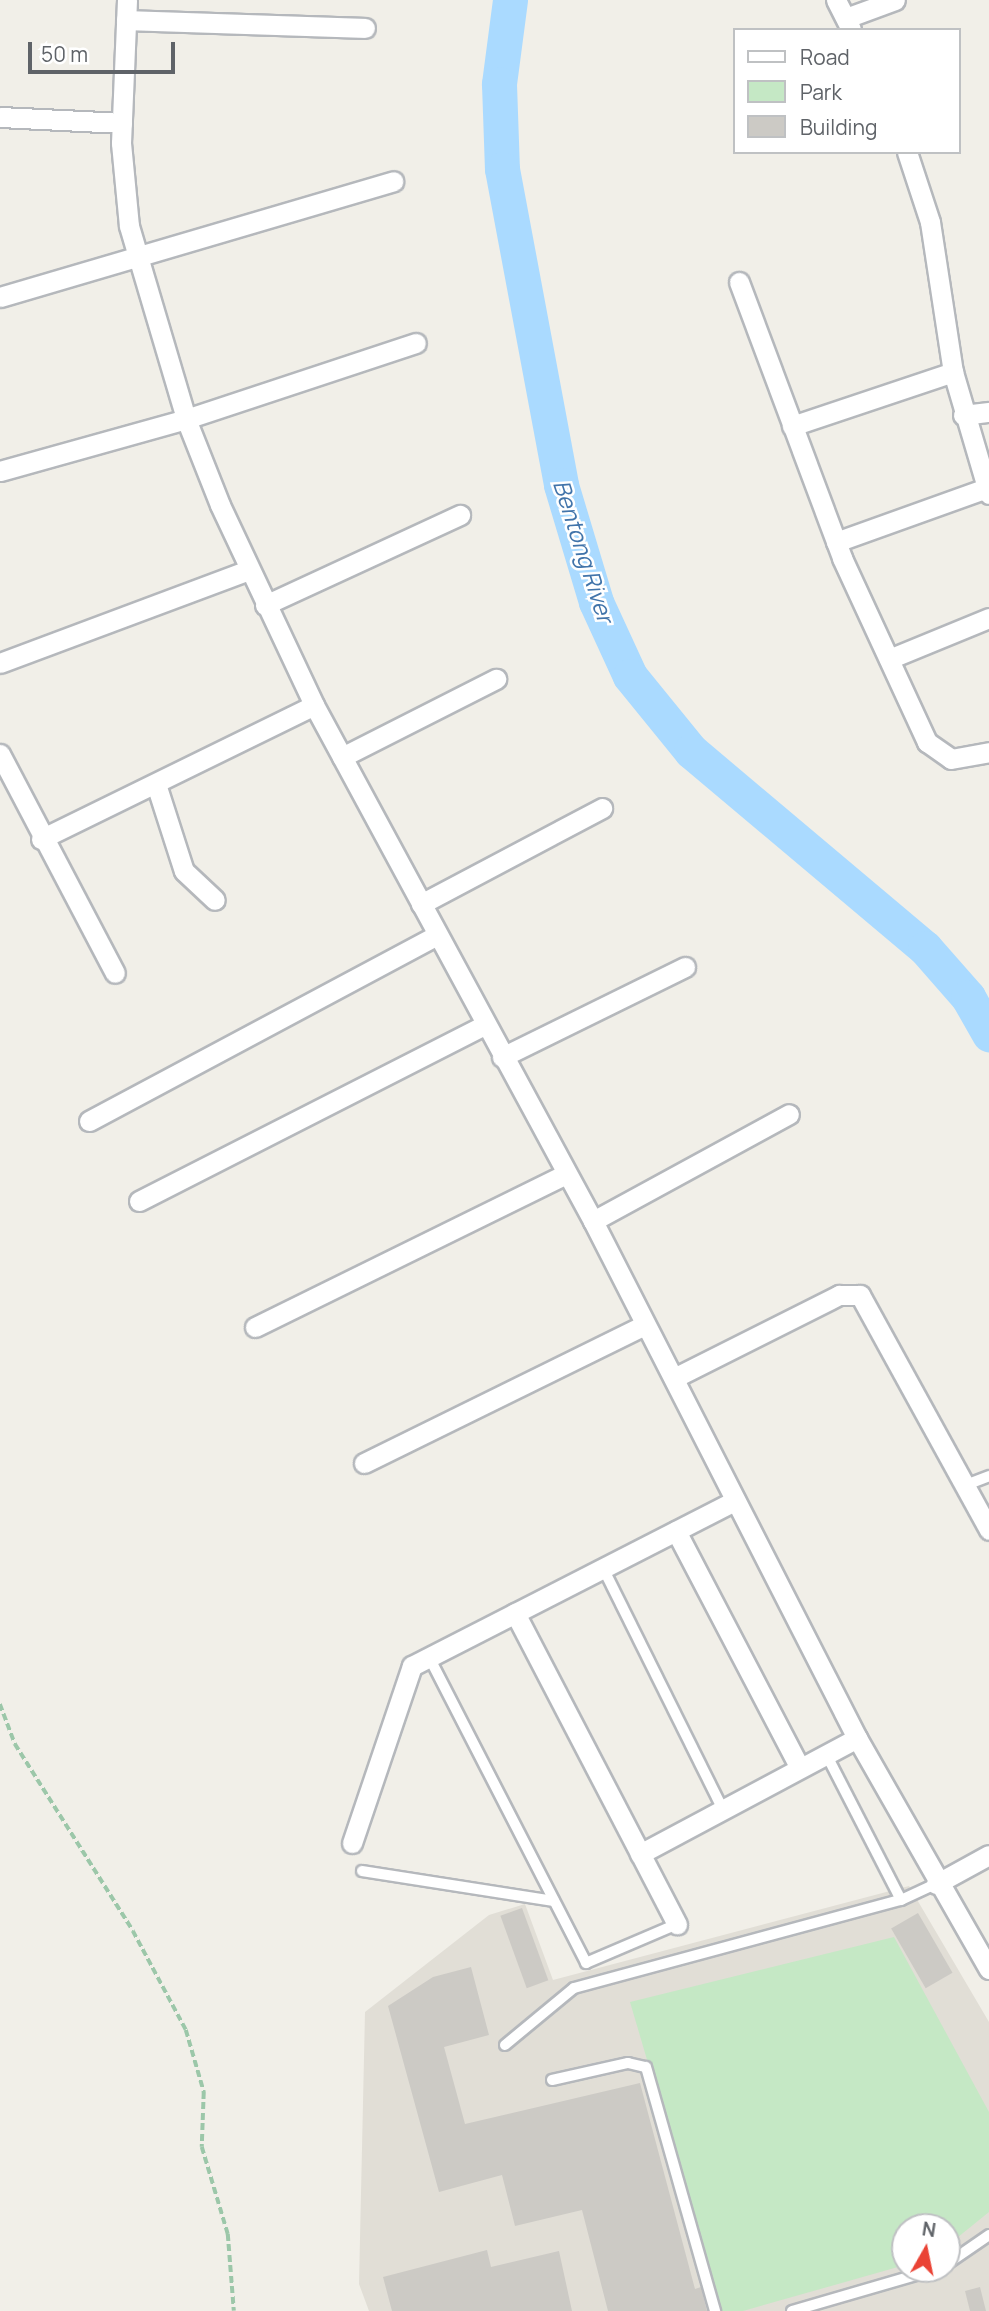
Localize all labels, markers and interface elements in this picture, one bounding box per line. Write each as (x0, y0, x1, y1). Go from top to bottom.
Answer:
scale bar (32, 28, 178, 72)
legend (734, 28, 961, 154)
text: 50 m (41, 40, 88, 68)
text: Road (800, 43, 850, 71)
text: Park (800, 78, 842, 106)
text: Building (800, 113, 877, 141)
water label: Bentong River (548, 476, 620, 626)
north arrow (891, 2213, 961, 2283)
text: N (920, 2215, 938, 2243)

